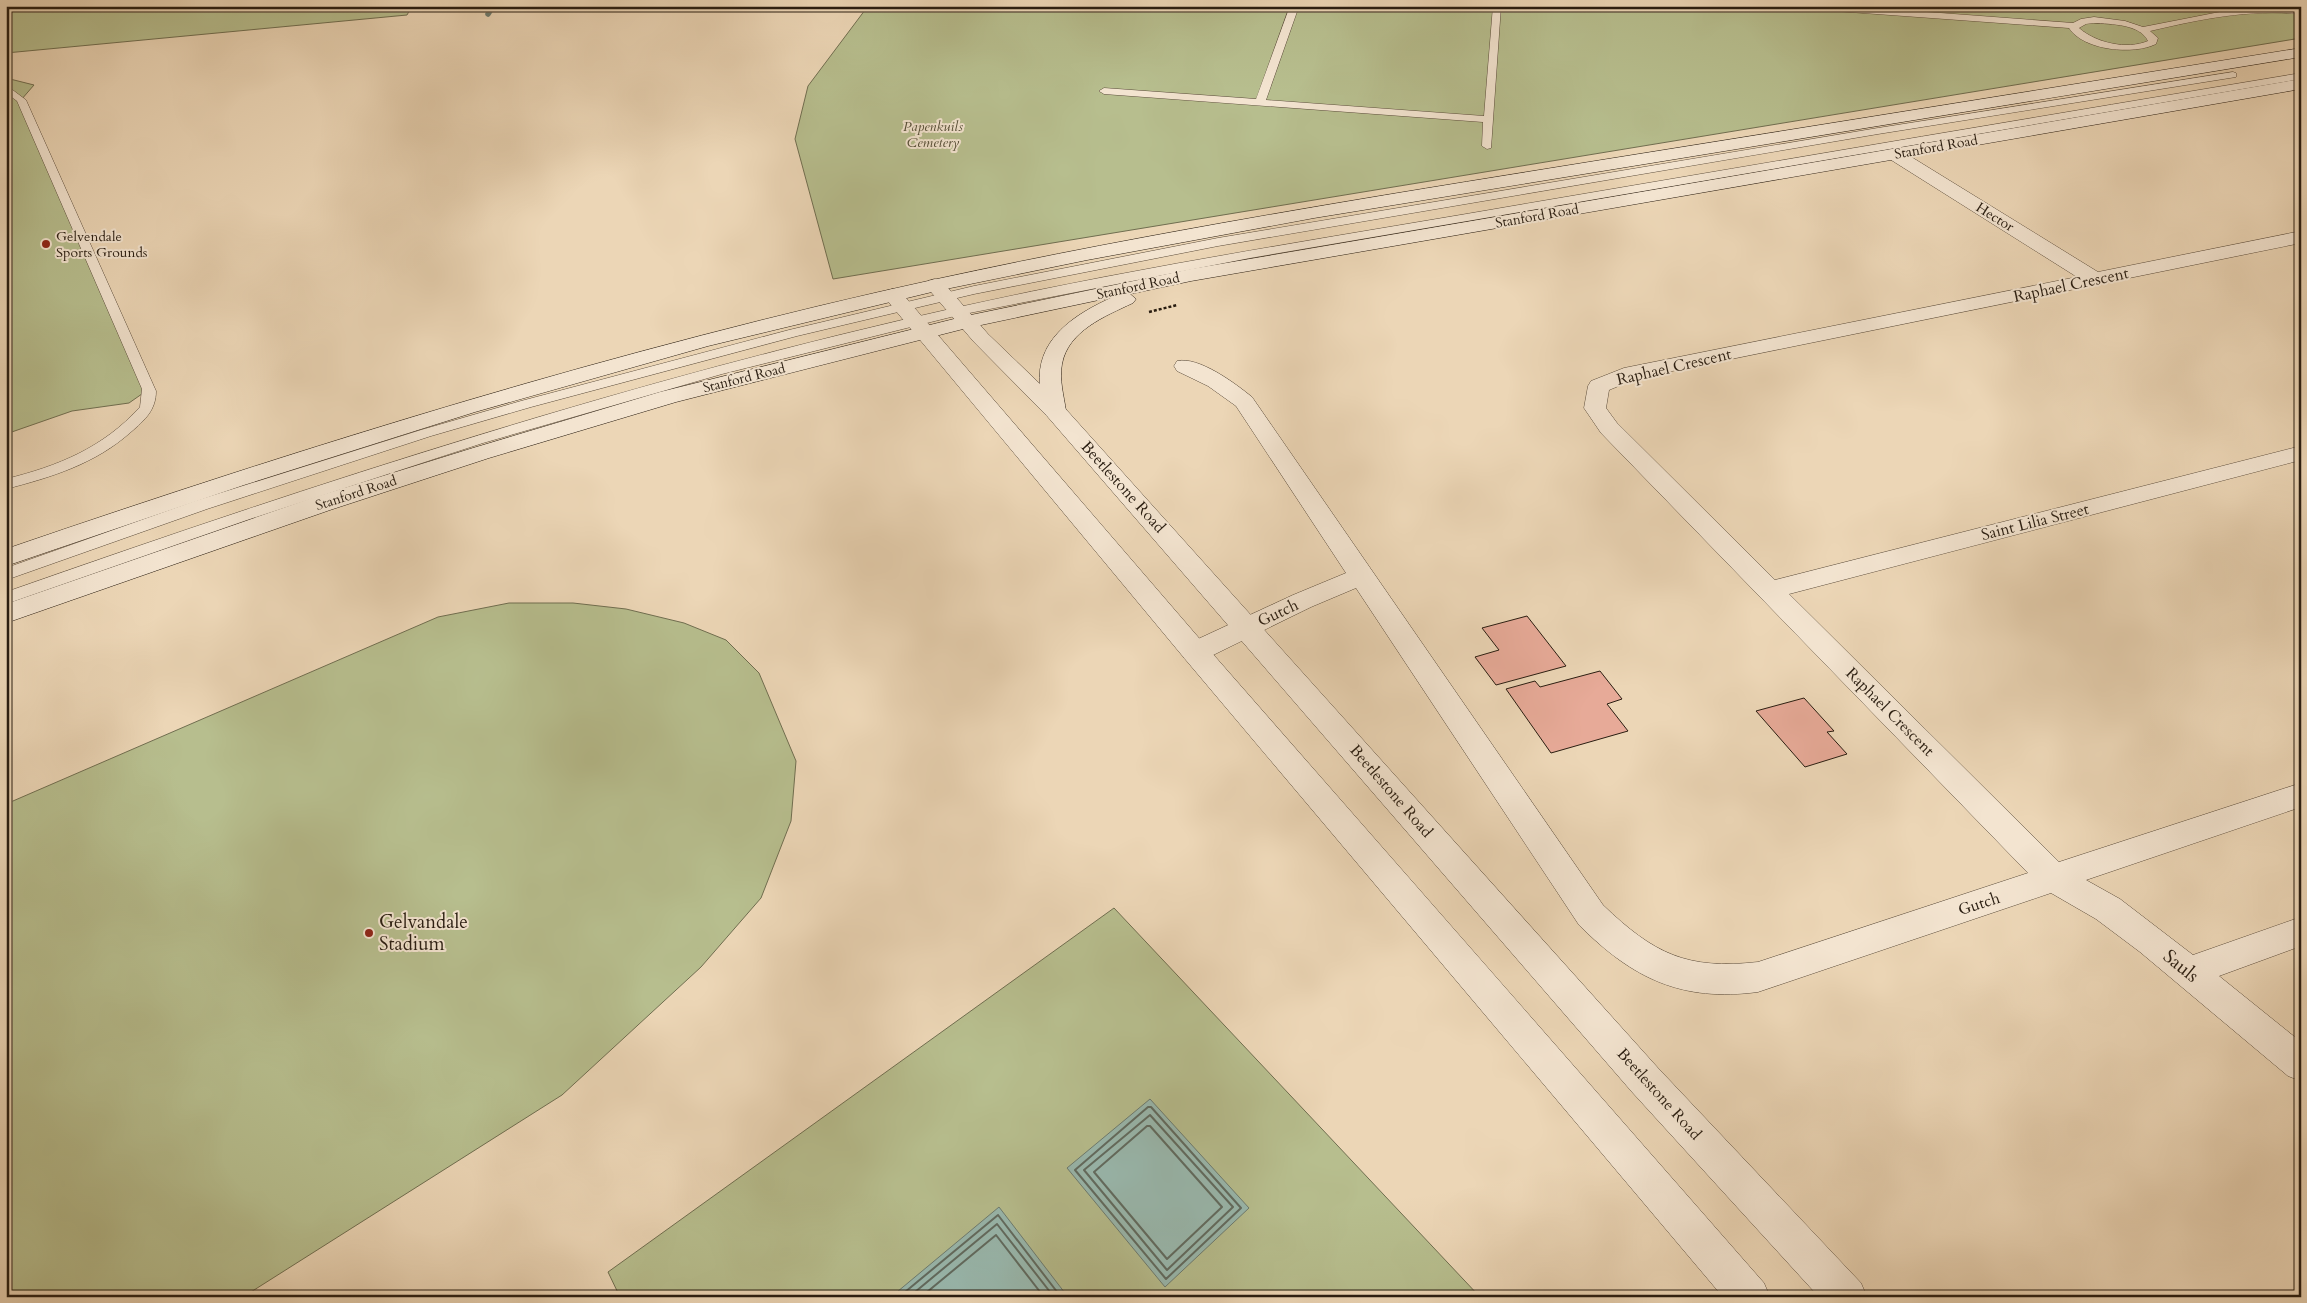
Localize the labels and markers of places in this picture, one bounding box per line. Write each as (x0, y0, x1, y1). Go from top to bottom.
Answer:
place label: Gelvendale Sports Grounds (56, 227, 148, 262)
marker: Gelvendale Sports Grounds (40, 238, 52, 250)
place label: Gelvandale Stadium (379, 909, 468, 957)
marker: Gelvandale Stadium (363, 927, 375, 939)

